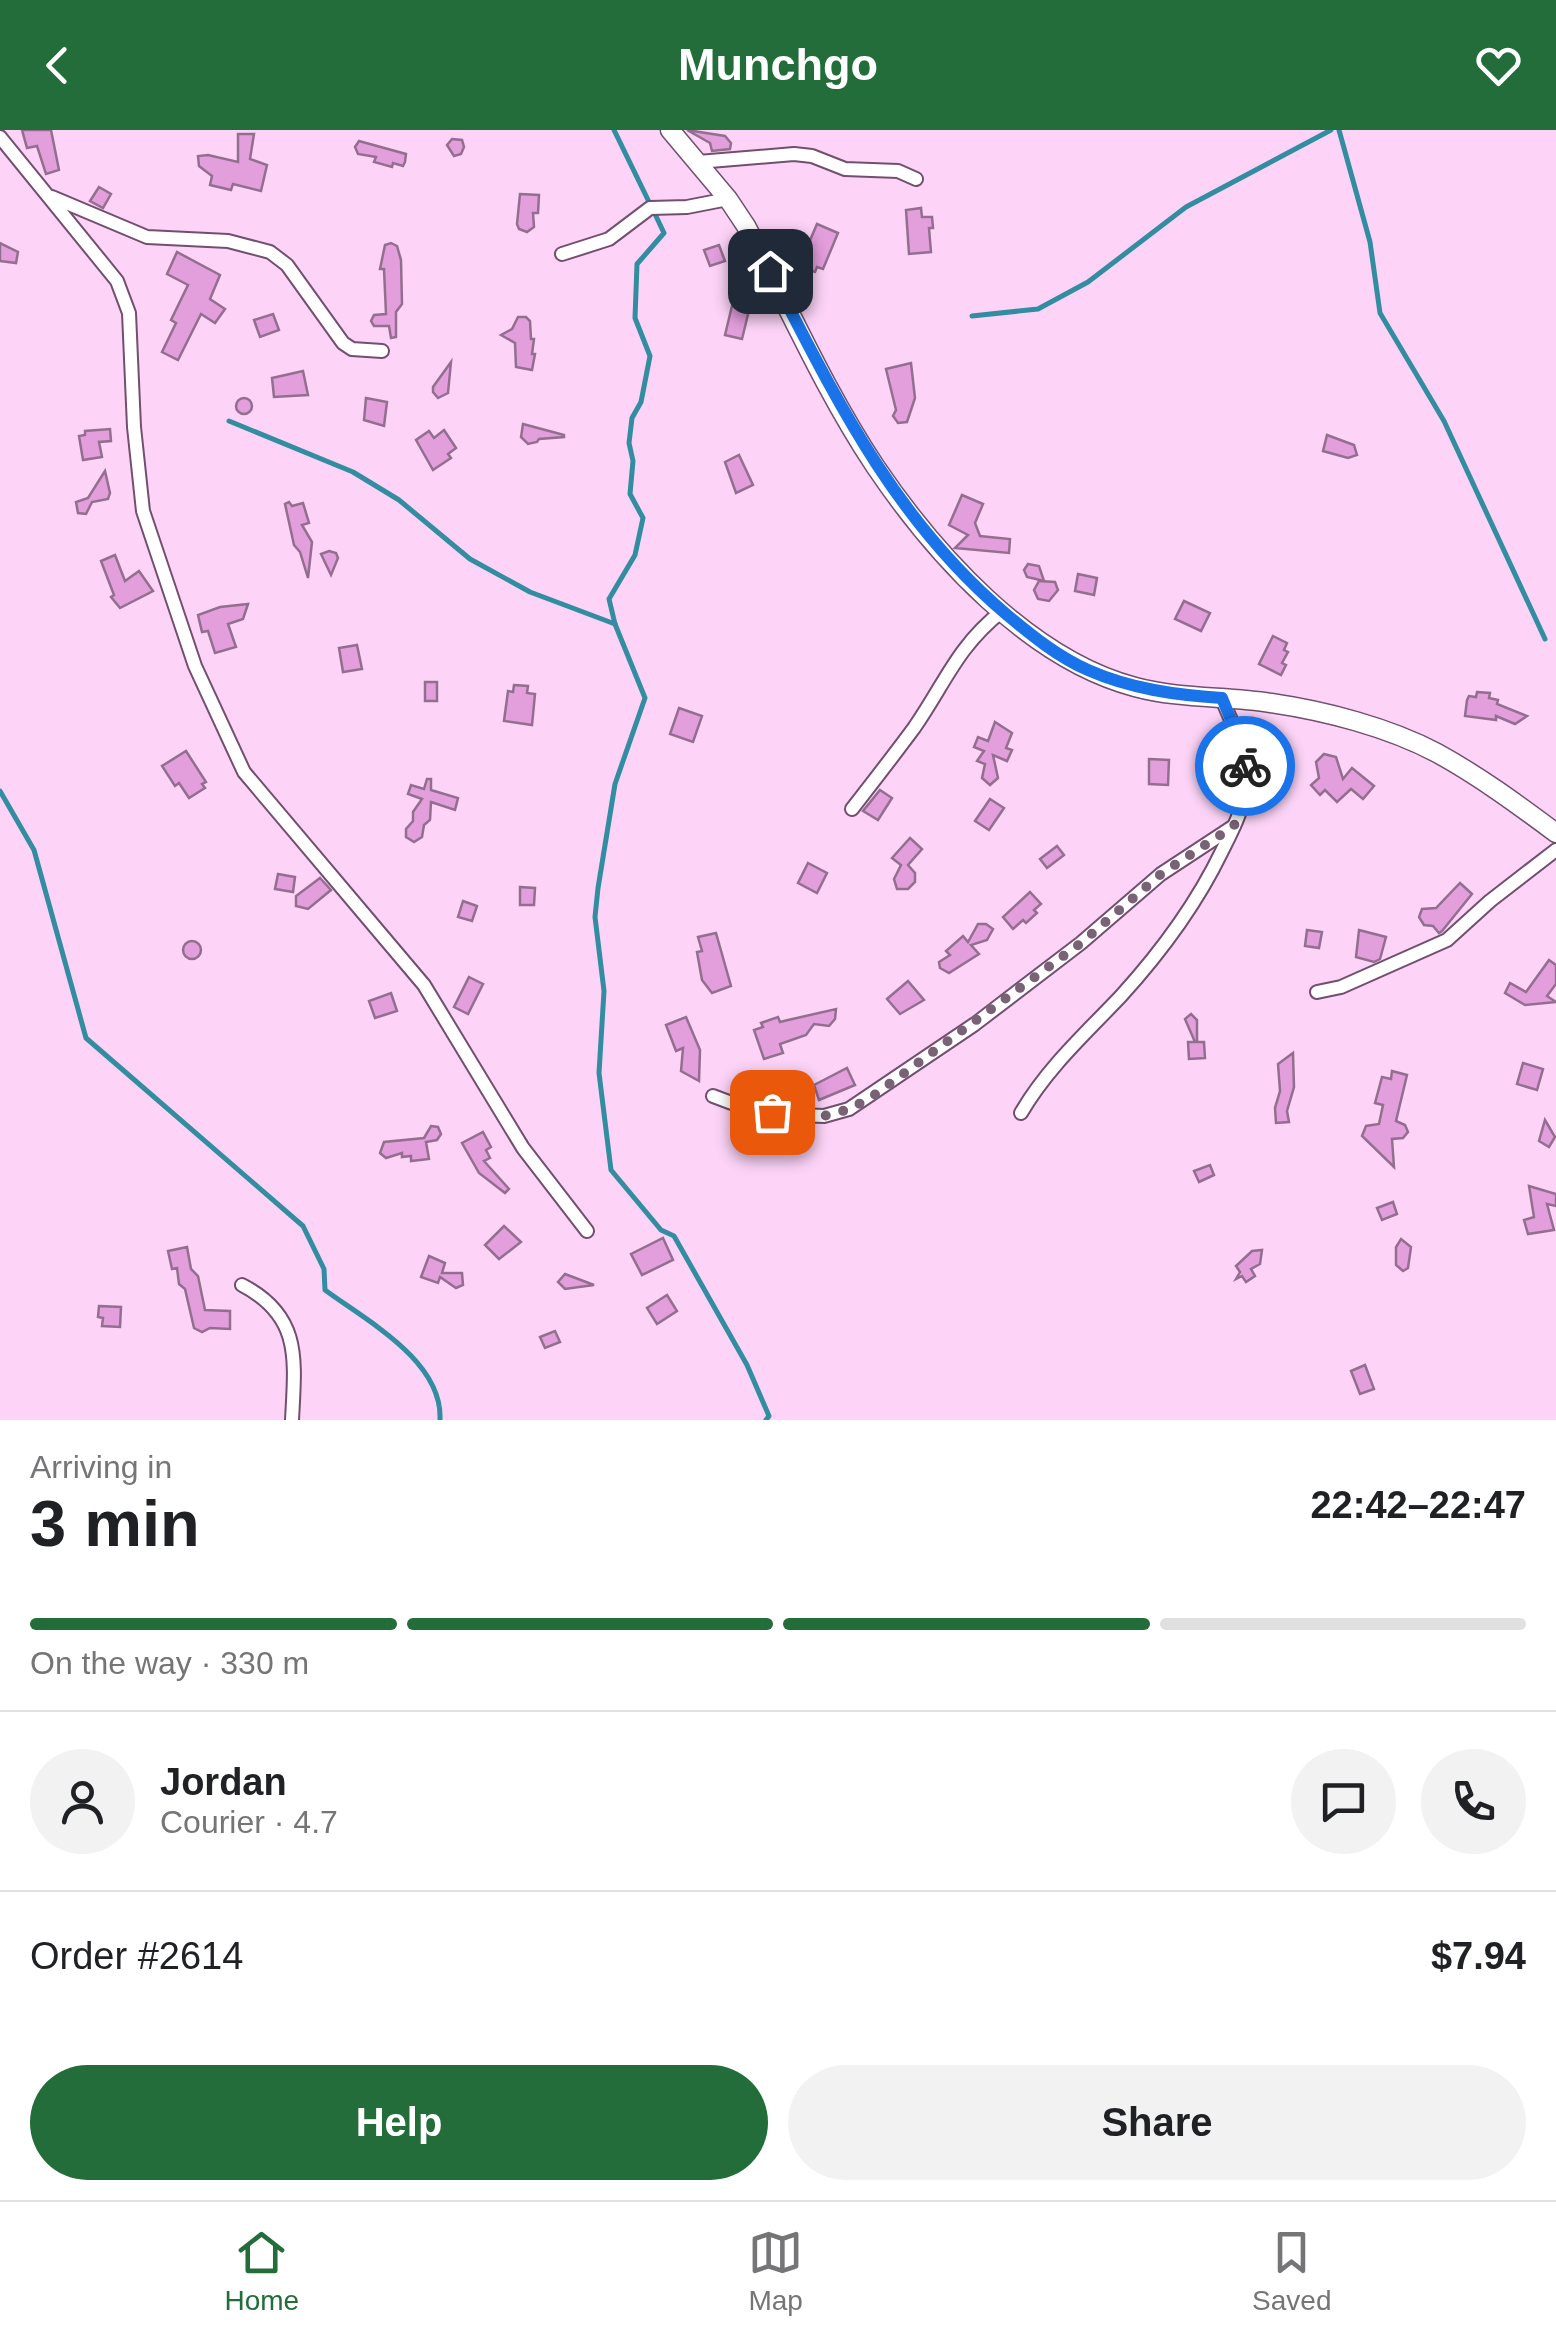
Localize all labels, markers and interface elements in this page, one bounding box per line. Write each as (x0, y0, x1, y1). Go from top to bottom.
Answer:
icon: back (30, 38, 85, 93)
icon: heart (1471, 38, 1526, 93)
text: Munchgo (678, 39, 878, 90)
pin (728, 229, 813, 314)
icon: home (743, 244, 798, 299)
courier (1195, 716, 1295, 816)
icon: bike (1218, 739, 1273, 794)
pin (730, 1070, 815, 1155)
icon: bag (745, 1085, 800, 1140)
text: Arriving in (30, 1449, 172, 1485)
text: 22:42–22:47 (1310, 1484, 1526, 1526)
text: 3 min (30, 1487, 200, 1560)
text: On the way · 330 m (30, 1645, 309, 1681)
button: person (30, 1749, 135, 1854)
button: chat (1291, 1749, 1396, 1854)
button: phone (1421, 1749, 1526, 1854)
text: Jordan (160, 1761, 287, 1803)
text: Courier · 4.7 (160, 1804, 338, 1840)
text: Order #2614 (30, 1935, 243, 1977)
text: $7.94 (1431, 1935, 1526, 1977)
button: Help (30, 2065, 768, 2180)
button: Share (788, 2065, 1526, 2180)
tab: Home (224, 2225, 299, 2317)
tab: Map (748, 2225, 803, 2317)
tab: Saved (1252, 2225, 1331, 2317)

